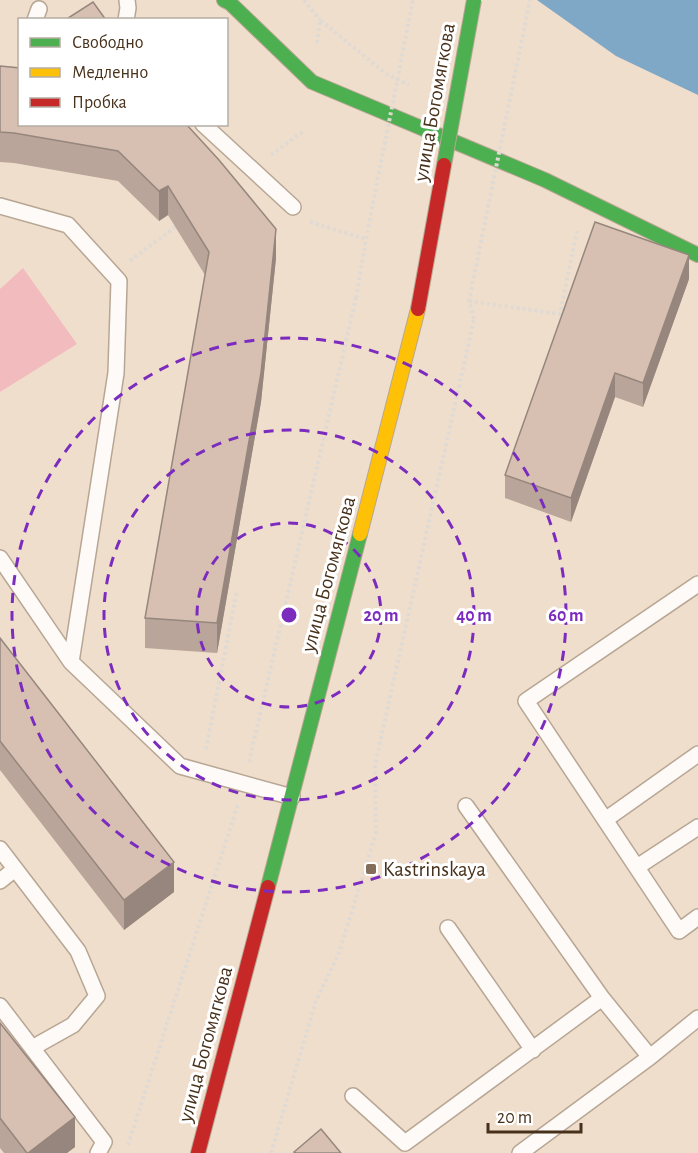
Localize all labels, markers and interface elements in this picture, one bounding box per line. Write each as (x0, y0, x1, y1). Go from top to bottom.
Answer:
legend (18, 18, 228, 126)
street label: улица Богомягкова (410, 21, 459, 184)
text: Свободно (72, 33, 144, 52)
text: Медленно (72, 64, 148, 82)
text: Пробка (72, 93, 127, 112)
street label: улица Богомягкова (297, 494, 359, 655)
centre of rings (279, 605, 299, 625)
text: 20 m (363, 607, 399, 625)
text: 40 m (456, 607, 492, 625)
text: 60 m (548, 607, 584, 625)
place label: Kastrinskaya (383, 859, 486, 880)
marker: Kastrinskaya (364, 862, 378, 876)
street label: улица Богомягкова (174, 964, 236, 1125)
scale bar (488, 1096, 581, 1134)
text: 20 m (497, 1109, 532, 1127)

